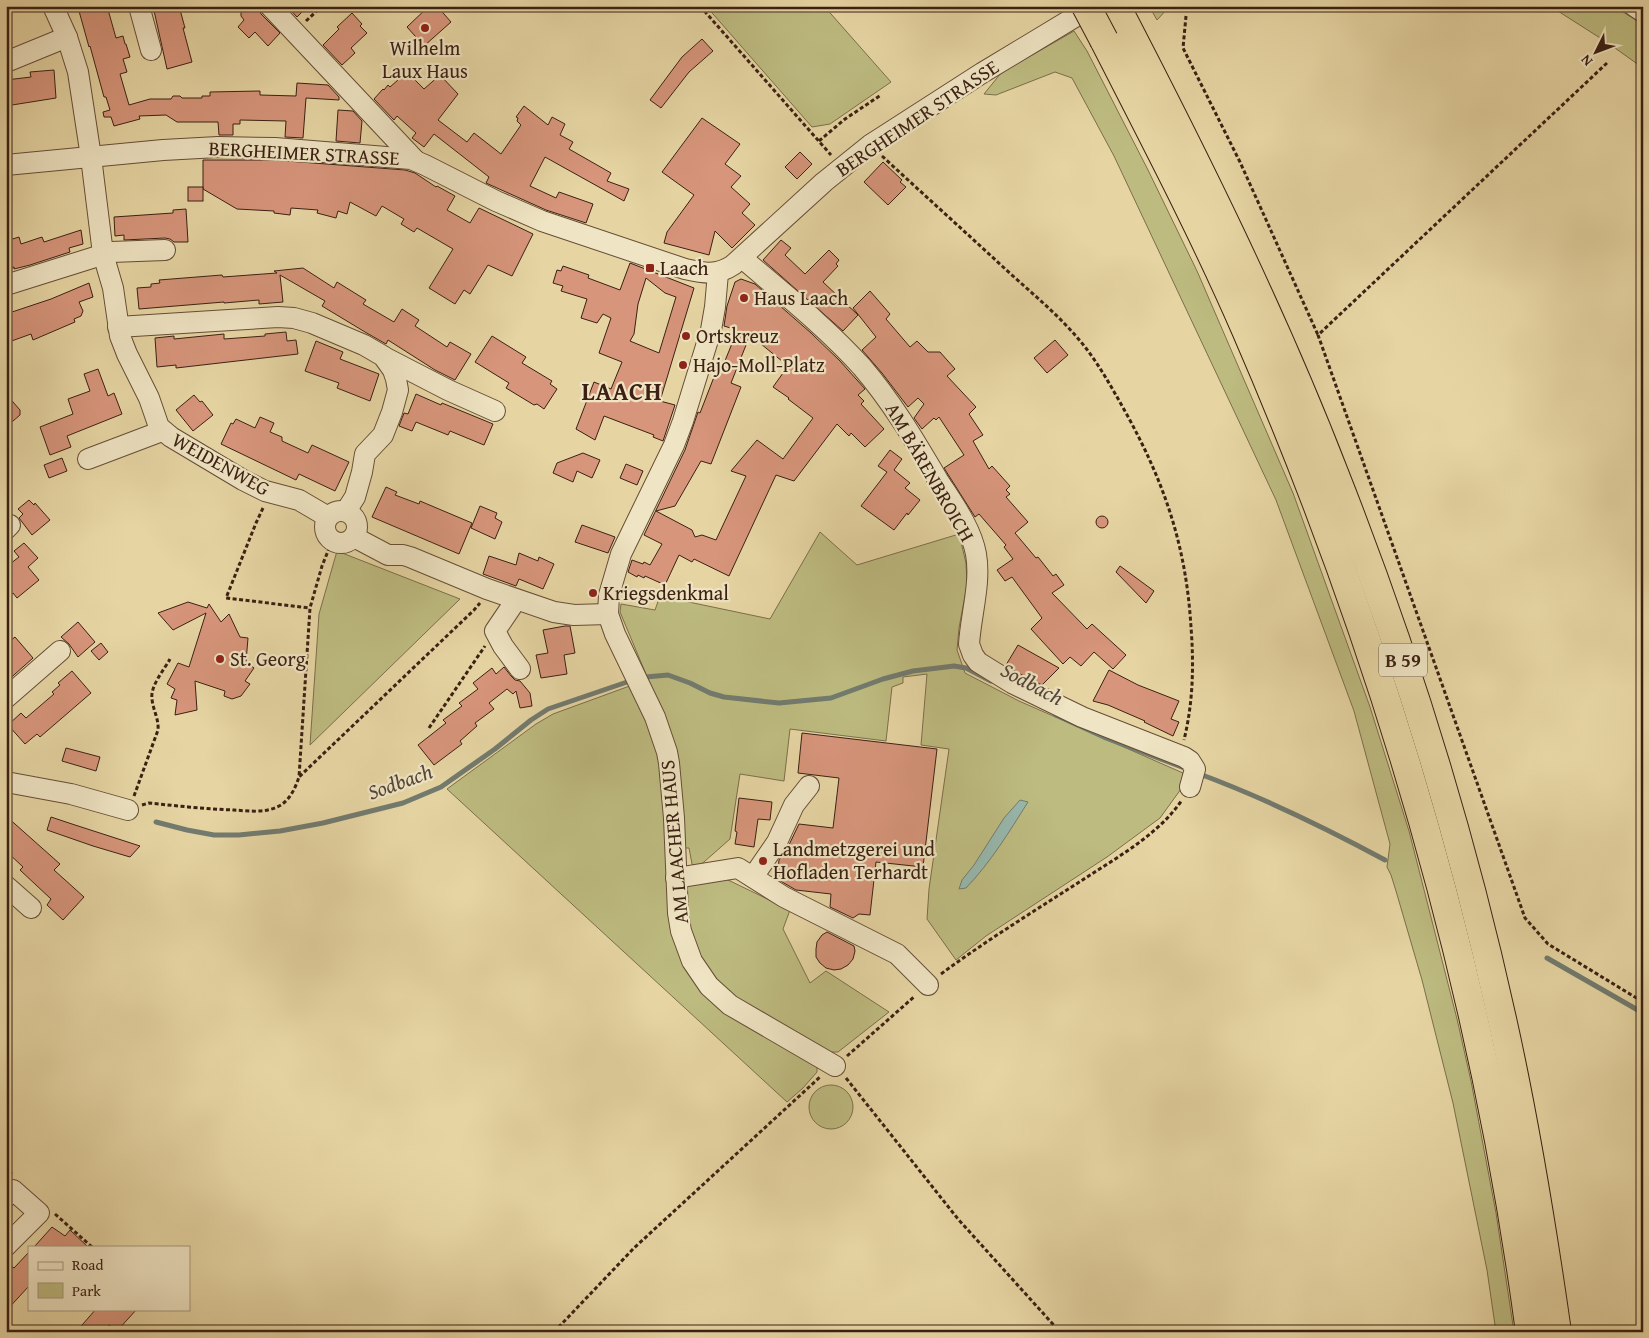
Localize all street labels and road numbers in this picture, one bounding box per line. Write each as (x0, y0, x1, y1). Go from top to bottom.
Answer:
street label: BERGHEIMER STRASSE (829, 52, 1004, 183)
street label: BERGHEIMER STRASSE (208, 133, 400, 172)
street label: AM BÄRENBROICH (879, 397, 982, 547)
street label: WEIDENWEG (167, 425, 275, 502)
road number: B 59 (1379, 644, 1427, 676)
street label: AM LAACHER HAUS (652, 759, 695, 925)

